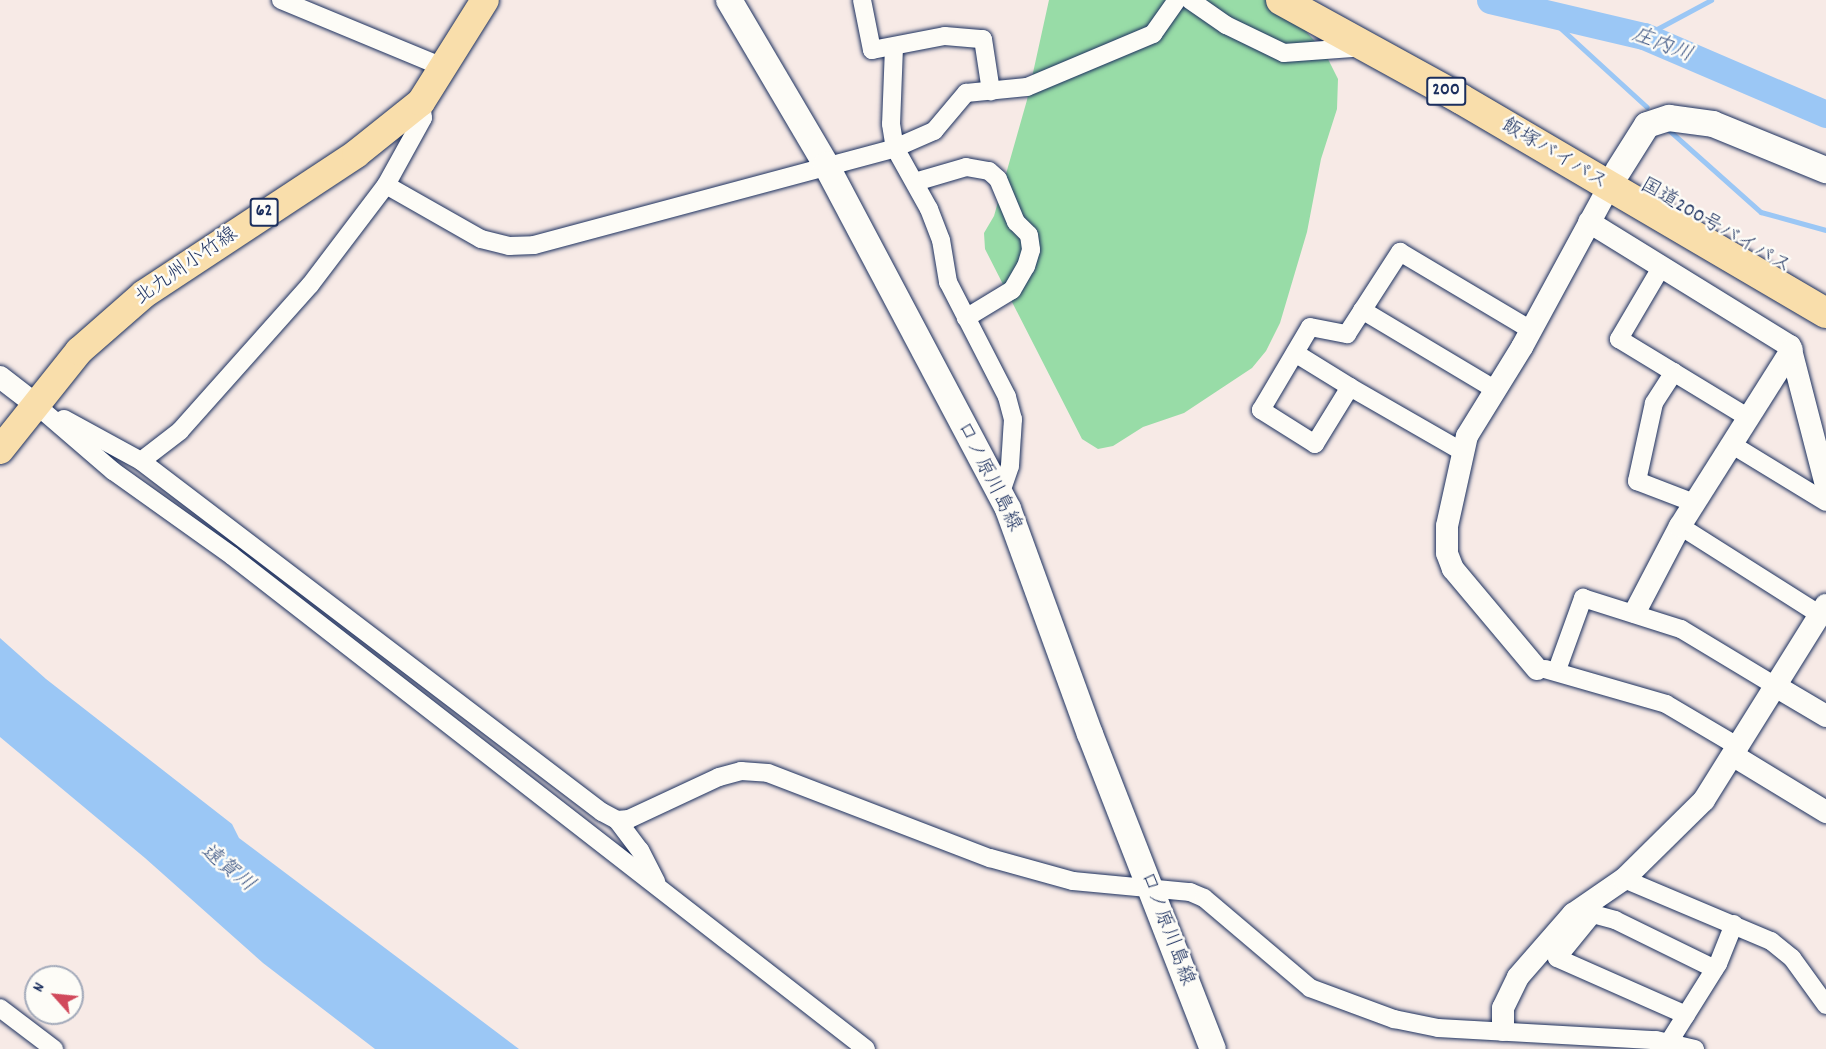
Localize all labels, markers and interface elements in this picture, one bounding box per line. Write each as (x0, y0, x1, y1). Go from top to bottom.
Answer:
water label: 庄内川 (1628, 23, 1696, 69)
road number: 200 (1425, 76, 1467, 106)
street label: 飯塚バイパス (1496, 114, 1612, 196)
street label: 国道200号バイパス (1635, 174, 1795, 280)
road number: 62 (249, 197, 279, 227)
street label: 北九州小竹線 (131, 223, 243, 311)
street label: 口ノ原川島線 (950, 418, 1026, 536)
water label: 遠賀川 (195, 839, 259, 899)
street label: 口ノ原川島線 (1133, 869, 1199, 989)
north arrow (24, 965, 84, 1025)
text: N (27, 979, 51, 996)

